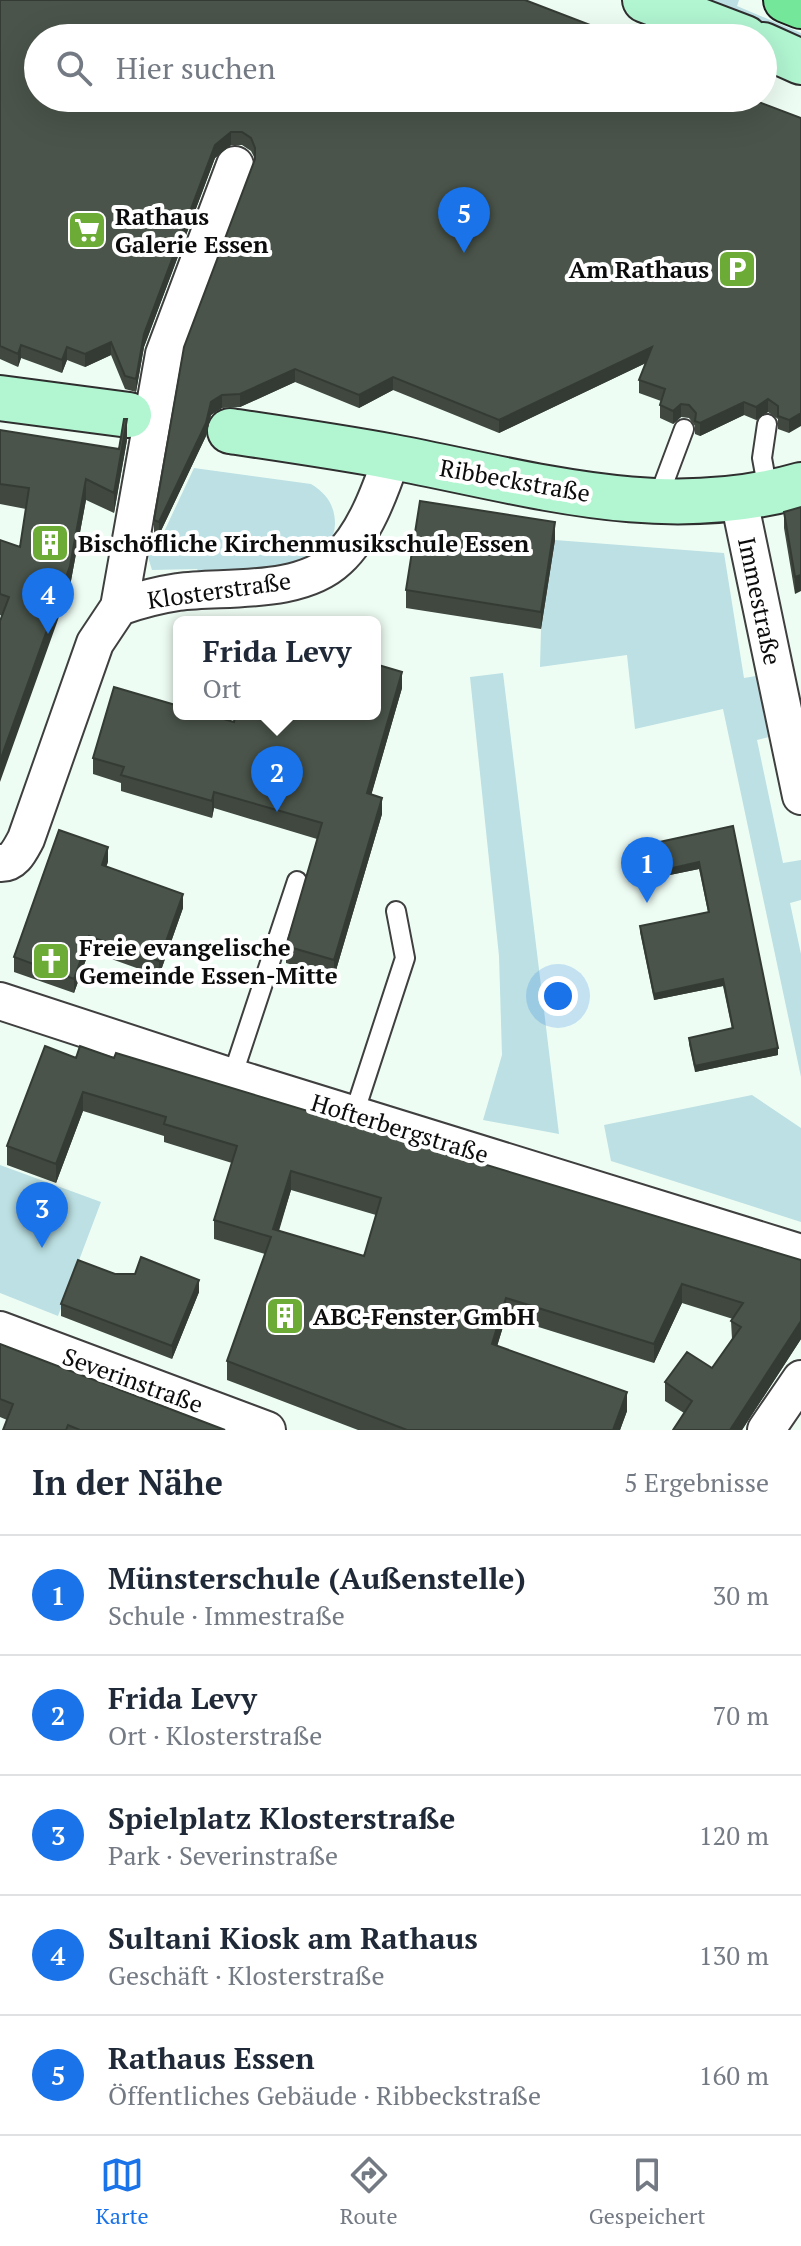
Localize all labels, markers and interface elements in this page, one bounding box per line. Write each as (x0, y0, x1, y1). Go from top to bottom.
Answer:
search box (24, 24, 777, 112)
icon: search (52, 46, 96, 90)
text: Hier suchen (116, 48, 275, 88)
pin: 5 (438, 187, 490, 253)
place label: Rathaus Galerie Essen (115, 200, 269, 260)
supermarket icon: Rathaus Galerie Essen (66, 209, 108, 251)
parking icon: Am Rathaus (716, 248, 758, 290)
place label: Am Rathaus (569, 253, 709, 285)
street label: Ribbeckstraße (437, 451, 593, 509)
building icon: Bischöfliche Kirchenmusikschule Essen (29, 522, 71, 564)
place label: Bischöfliche Kirchenmusikschule Essen (78, 527, 530, 559)
street label: Immestraße (731, 534, 789, 668)
street label: Klosterstraße (145, 564, 293, 616)
pin: 4 (22, 568, 74, 634)
popup (173, 616, 381, 720)
text: Frida Levy (203, 631, 351, 671)
text: Ort (203, 671, 241, 705)
pin: 2 (251, 746, 303, 812)
pin: 1 (621, 837, 673, 903)
place label: Freie evangelische Gemeinde Essen-Mitte (79, 931, 338, 991)
church icon: Freie evangelische Gemeinde Essen-Mitte (30, 940, 72, 982)
your location (538, 976, 578, 1016)
street label: Hofterbergstraße (307, 1086, 493, 1170)
pin: 3 (16, 1182, 68, 1248)
building icon: ABC-Fenster GmbH (264, 1295, 306, 1337)
place label: ABC-Fenster GmbH (313, 1300, 535, 1332)
street label: Severinstraße (58, 1340, 208, 1420)
text: In der Nähe (32, 1460, 223, 1505)
text: 5 Ergebnisse (624, 1465, 769, 1499)
text: Münsterschule (Außenstelle) (108, 1558, 526, 1598)
text: 1 (51, 1578, 65, 1612)
text: 30 m (713, 1578, 769, 1612)
text: Schule · Immestraße (108, 1598, 345, 1632)
text: Frida Levy (108, 1678, 257, 1718)
text: 2 (51, 1698, 65, 1732)
text: 70 m (713, 1698, 769, 1732)
text: Ort · Klosterstraße (108, 1718, 322, 1752)
text: Spielplatz Klosterstraße (108, 1798, 455, 1838)
text: 3 (51, 1818, 65, 1852)
text: 120 m (699, 1818, 769, 1852)
text: Park · Severinstraße (108, 1838, 338, 1872)
text: Sultani Kiosk am Rathaus (108, 1918, 478, 1958)
text: 4 (51, 1938, 65, 1972)
text: 130 m (699, 1938, 769, 1972)
text: Geschäft · Klosterstraße (108, 1958, 385, 1992)
text: Rathaus Essen (108, 2038, 315, 2078)
text: 5 (51, 2058, 65, 2092)
text: 160 m (699, 2058, 769, 2092)
text: Öffentliches Gebäude · Ribbeckstraße (108, 2078, 541, 2112)
tab: Karte (96, 2153, 149, 2230)
tab: Route (340, 2153, 397, 2230)
tab: Gespeichert (589, 2153, 705, 2230)

